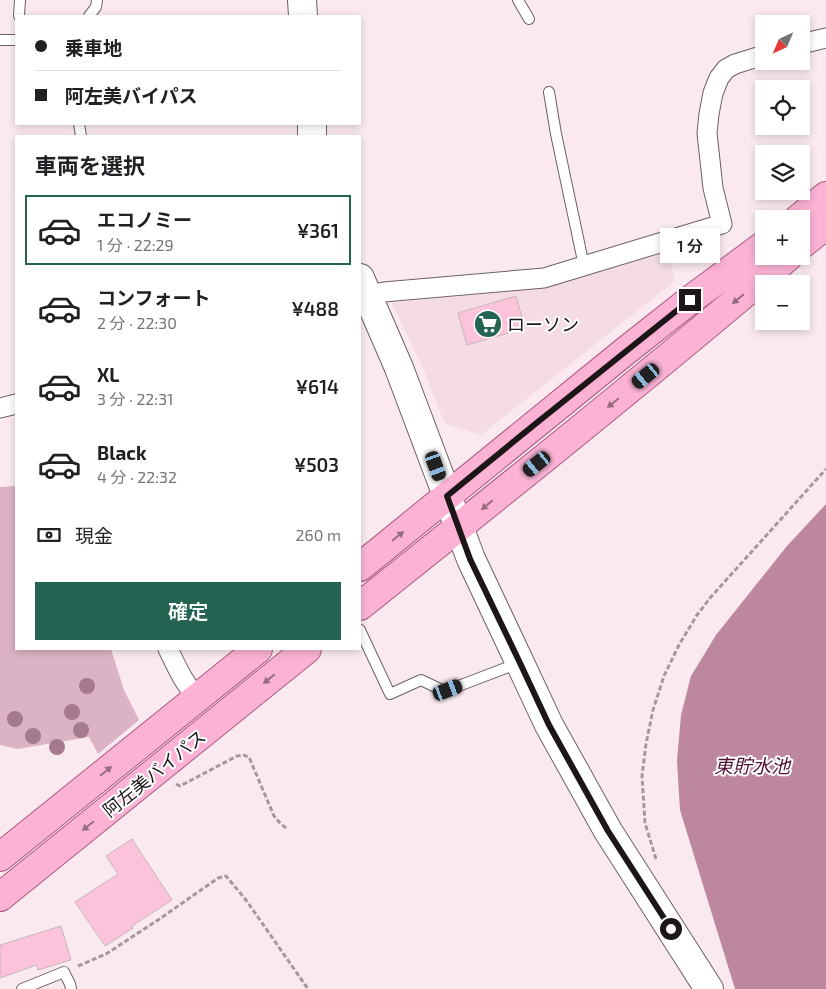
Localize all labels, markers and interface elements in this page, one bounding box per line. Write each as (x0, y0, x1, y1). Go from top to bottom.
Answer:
north arrow (755, 15, 810, 70)
map controls (755, 15, 810, 330)
text: 乗車地 (65, 36, 122, 59)
button: locate (755, 80, 810, 135)
text: 阿左美バイパス (65, 84, 198, 107)
button: layers (755, 145, 810, 200)
text: 車両を選択 (35, 152, 145, 178)
icon: car (37, 208, 82, 253)
text: エコノミー (97, 208, 192, 231)
button: + (755, 210, 810, 265)
text: ¥361 (297, 219, 339, 242)
callout: 1 分 (660, 228, 720, 262)
text: 1 分 · 22:29 (97, 235, 174, 254)
text: 1 分 (677, 236, 703, 255)
button: − (755, 275, 810, 330)
icon: car (37, 286, 82, 331)
text: コンフォート (97, 286, 210, 309)
route end (679, 289, 701, 311)
one-way arrow (732, 294, 745, 305)
text: ¥488 (291, 297, 339, 320)
supermarket icon: ローソン (473, 309, 503, 339)
text: 2 分 · 22:30 (97, 313, 177, 332)
place label: ローソン (507, 313, 579, 335)
car (629, 361, 662, 391)
text: XL (97, 363, 119, 386)
icon: car (37, 364, 82, 409)
text: ¥614 (296, 375, 339, 398)
text: 3 分 · 22:31 (97, 389, 173, 408)
one-way arrow (607, 397, 620, 408)
text: Black (97, 441, 147, 464)
icon: car (37, 442, 82, 487)
car (423, 449, 448, 483)
car (520, 449, 553, 479)
text: ¥503 (294, 453, 339, 476)
text: 4 分 · 22:32 (97, 467, 177, 486)
one-way arrow (481, 499, 493, 511)
icon: cash (35, 521, 63, 549)
text: 現金 (75, 524, 113, 547)
text: 260 m (296, 525, 341, 544)
one-way arrow (392, 531, 404, 542)
button: 確定 (35, 582, 341, 640)
one-way arrow (263, 674, 276, 685)
car (431, 678, 464, 702)
street label: 阿左美バイパス (98, 725, 210, 821)
water label: 東貯水池 (714, 754, 792, 777)
one-way arrow (99, 766, 112, 777)
one-way arrow (82, 820, 95, 831)
route start (660, 918, 682, 940)

